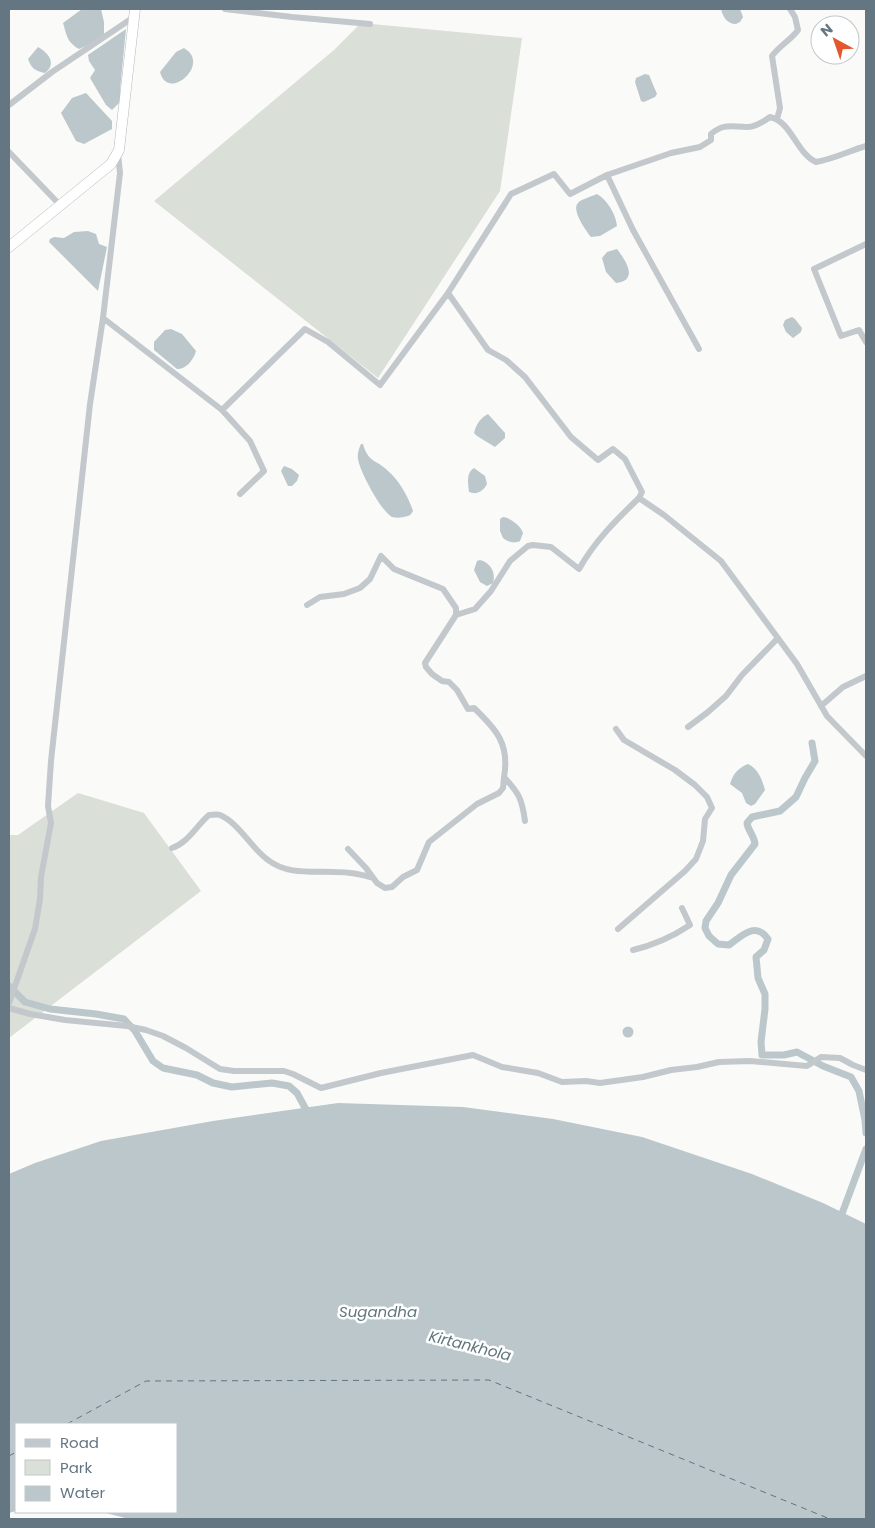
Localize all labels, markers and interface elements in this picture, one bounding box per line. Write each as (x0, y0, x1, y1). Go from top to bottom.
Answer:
north arrow (810, 15, 860, 65)
text: N (816, 19, 837, 41)
water label: Sugandha (339, 1301, 417, 1322)
water label: Kirtankhola (427, 1325, 514, 1366)
legend (15, 1423, 178, 1513)
text: Road (60, 1432, 99, 1453)
text: Park (60, 1457, 92, 1478)
text: Water (60, 1482, 106, 1503)

